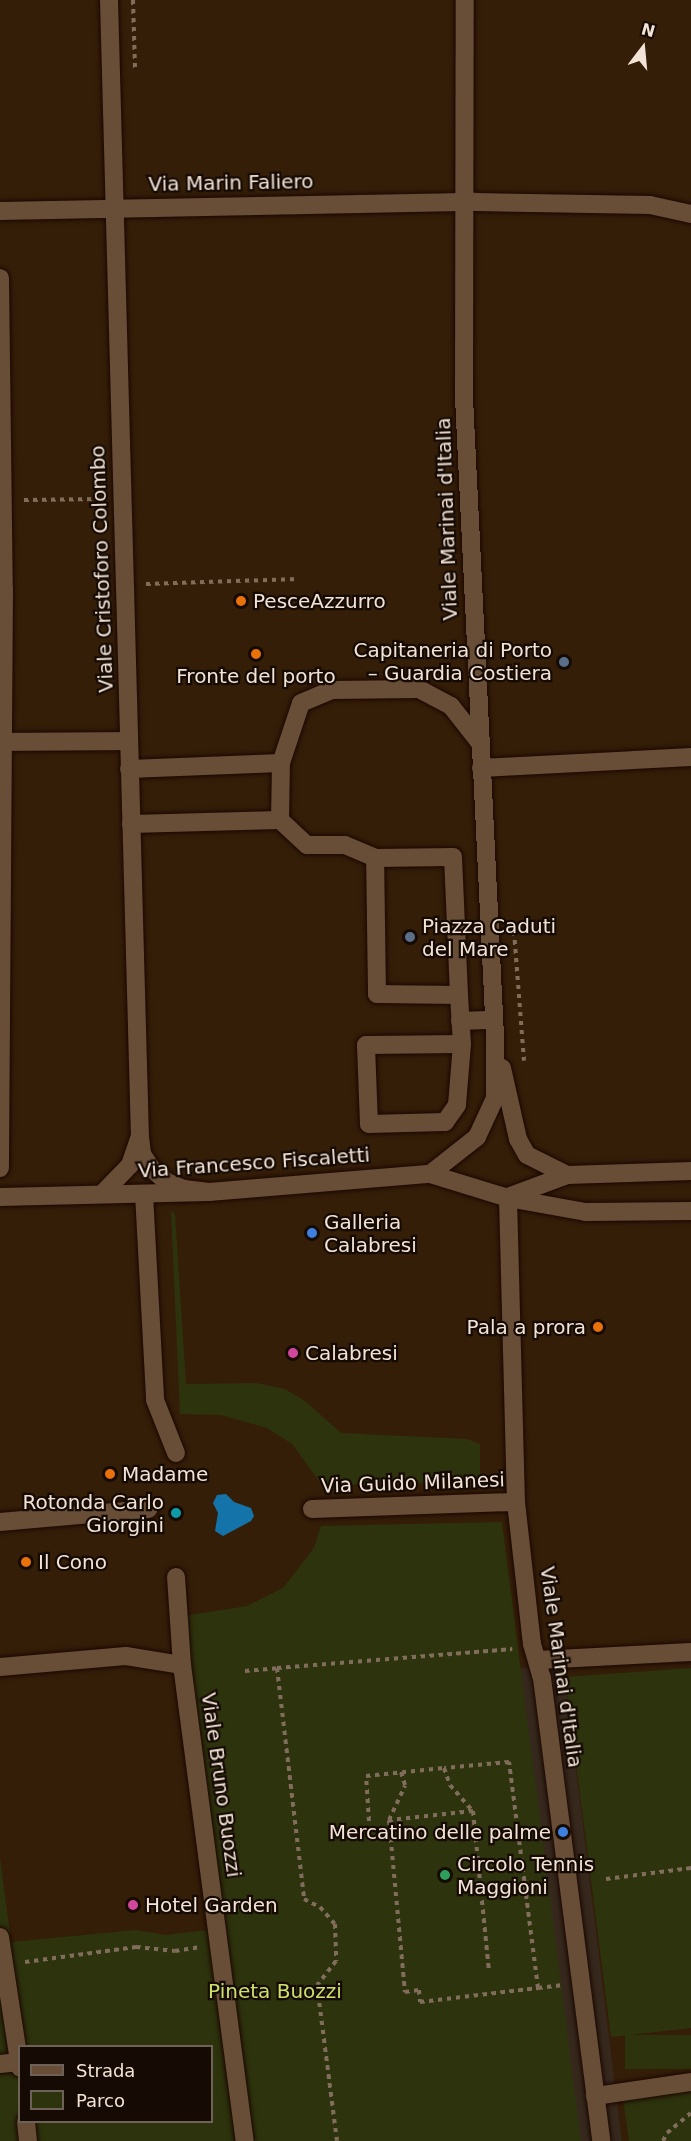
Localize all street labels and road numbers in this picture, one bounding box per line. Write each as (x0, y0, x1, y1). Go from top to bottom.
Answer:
street label: Via Marin Faliero (148, 170, 314, 196)
street label: Viale Marinai d'Italia (431, 417, 463, 621)
street label: Viale Cristoforo Colombo (86, 445, 118, 693)
street label: Via Francesco Fiscaletti (137, 1143, 371, 1183)
street label: Via Guido Milanesi (321, 1468, 505, 1498)
street label: Viale Marinai d'Italia (535, 1565, 587, 1769)
street label: Viale Bruno Buozzi (196, 1691, 246, 1879)

